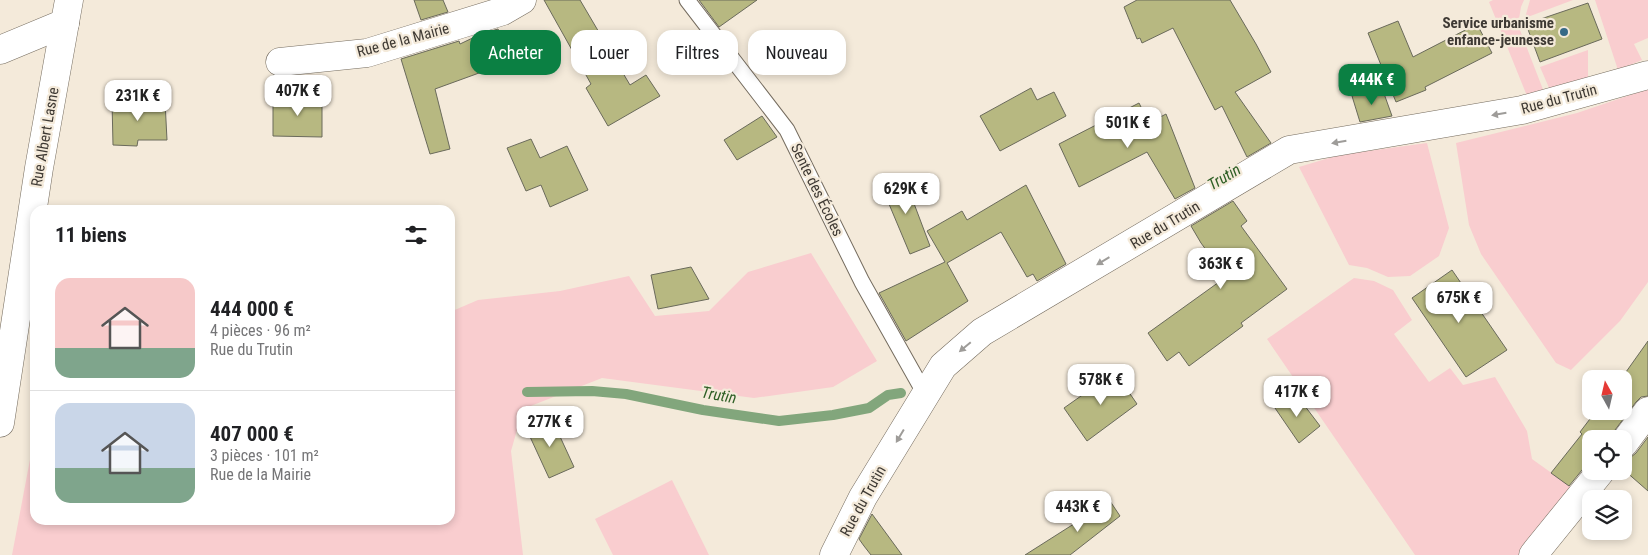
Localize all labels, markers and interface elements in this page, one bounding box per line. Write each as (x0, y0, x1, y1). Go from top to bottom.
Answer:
place label: Service urbanisme enfance-jeunesse (1442, 14, 1554, 49)
street label: Rue de la Mairie (355, 19, 451, 61)
marker: Service urbanisme enfance-jeunesse (1558, 26, 1570, 38)
chip: Acheter (470, 30, 561, 75)
chip: Louer (571, 30, 647, 75)
chip: Filtres (657, 30, 738, 75)
chip: Nouveau (748, 30, 846, 75)
pin: 444K € (1331, 64, 1413, 106)
text: 444K € (1350, 70, 1394, 89)
pin: 407K € (257, 74, 339, 117)
pin: 231K € (97, 80, 179, 122)
street label: Rue du Trutin (1519, 80, 1599, 118)
text: 407K € (276, 81, 320, 100)
street label: Rue Albert Lasne (27, 86, 63, 188)
text: 231K € (116, 86, 160, 105)
pin: 501K € (1087, 106, 1169, 149)
one-way arrow (1491, 110, 1507, 118)
text: 501K € (1106, 113, 1150, 132)
one-way arrow (1331, 138, 1347, 146)
street label: Sente des Écoles (787, 141, 847, 239)
water label: Trutin (1204, 160, 1244, 194)
pin: 629K € (865, 172, 947, 215)
text: 629K € (884, 179, 928, 198)
street label: Rue du Trutin (1127, 197, 1203, 253)
icon: filters (402, 221, 430, 249)
text: 11 biens (55, 223, 127, 247)
pin: 363K € (1180, 248, 1262, 290)
text: 363K € (1199, 254, 1243, 273)
one-way arrow (1096, 257, 1110, 266)
pin: 675K € (1418, 282, 1500, 324)
text: 675K € (1437, 288, 1481, 307)
text: 444 000 € (210, 297, 294, 321)
icon: home (95, 298, 155, 358)
text: 4 pièces · 96 m² (210, 321, 311, 340)
text: Rue du Trutin (210, 340, 293, 359)
one-way arrow (960, 341, 972, 353)
pin: 578K € (1060, 364, 1142, 406)
text: 578K € (1079, 370, 1123, 389)
north arrow (1582, 370, 1632, 420)
map controls (1582, 370, 1632, 540)
pin: 417K € (1256, 376, 1338, 418)
text: 417K € (1275, 382, 1319, 401)
water label: Trutin (700, 383, 738, 407)
pin: 277K € (509, 406, 591, 448)
text: 277K € (528, 412, 572, 431)
text: 407 000 € (210, 422, 294, 446)
icon: home (95, 423, 155, 483)
one-way arrow (896, 429, 905, 442)
button: locate (1582, 430, 1632, 480)
text: 3 pièces · 101 m² (210, 446, 319, 465)
street label: Rue du Trutin (836, 463, 890, 539)
text: Rue de la Mairie (210, 465, 311, 484)
pin: 443K € (1037, 490, 1119, 533)
button: layers (1582, 490, 1632, 540)
text: 443K € (1056, 497, 1100, 516)

